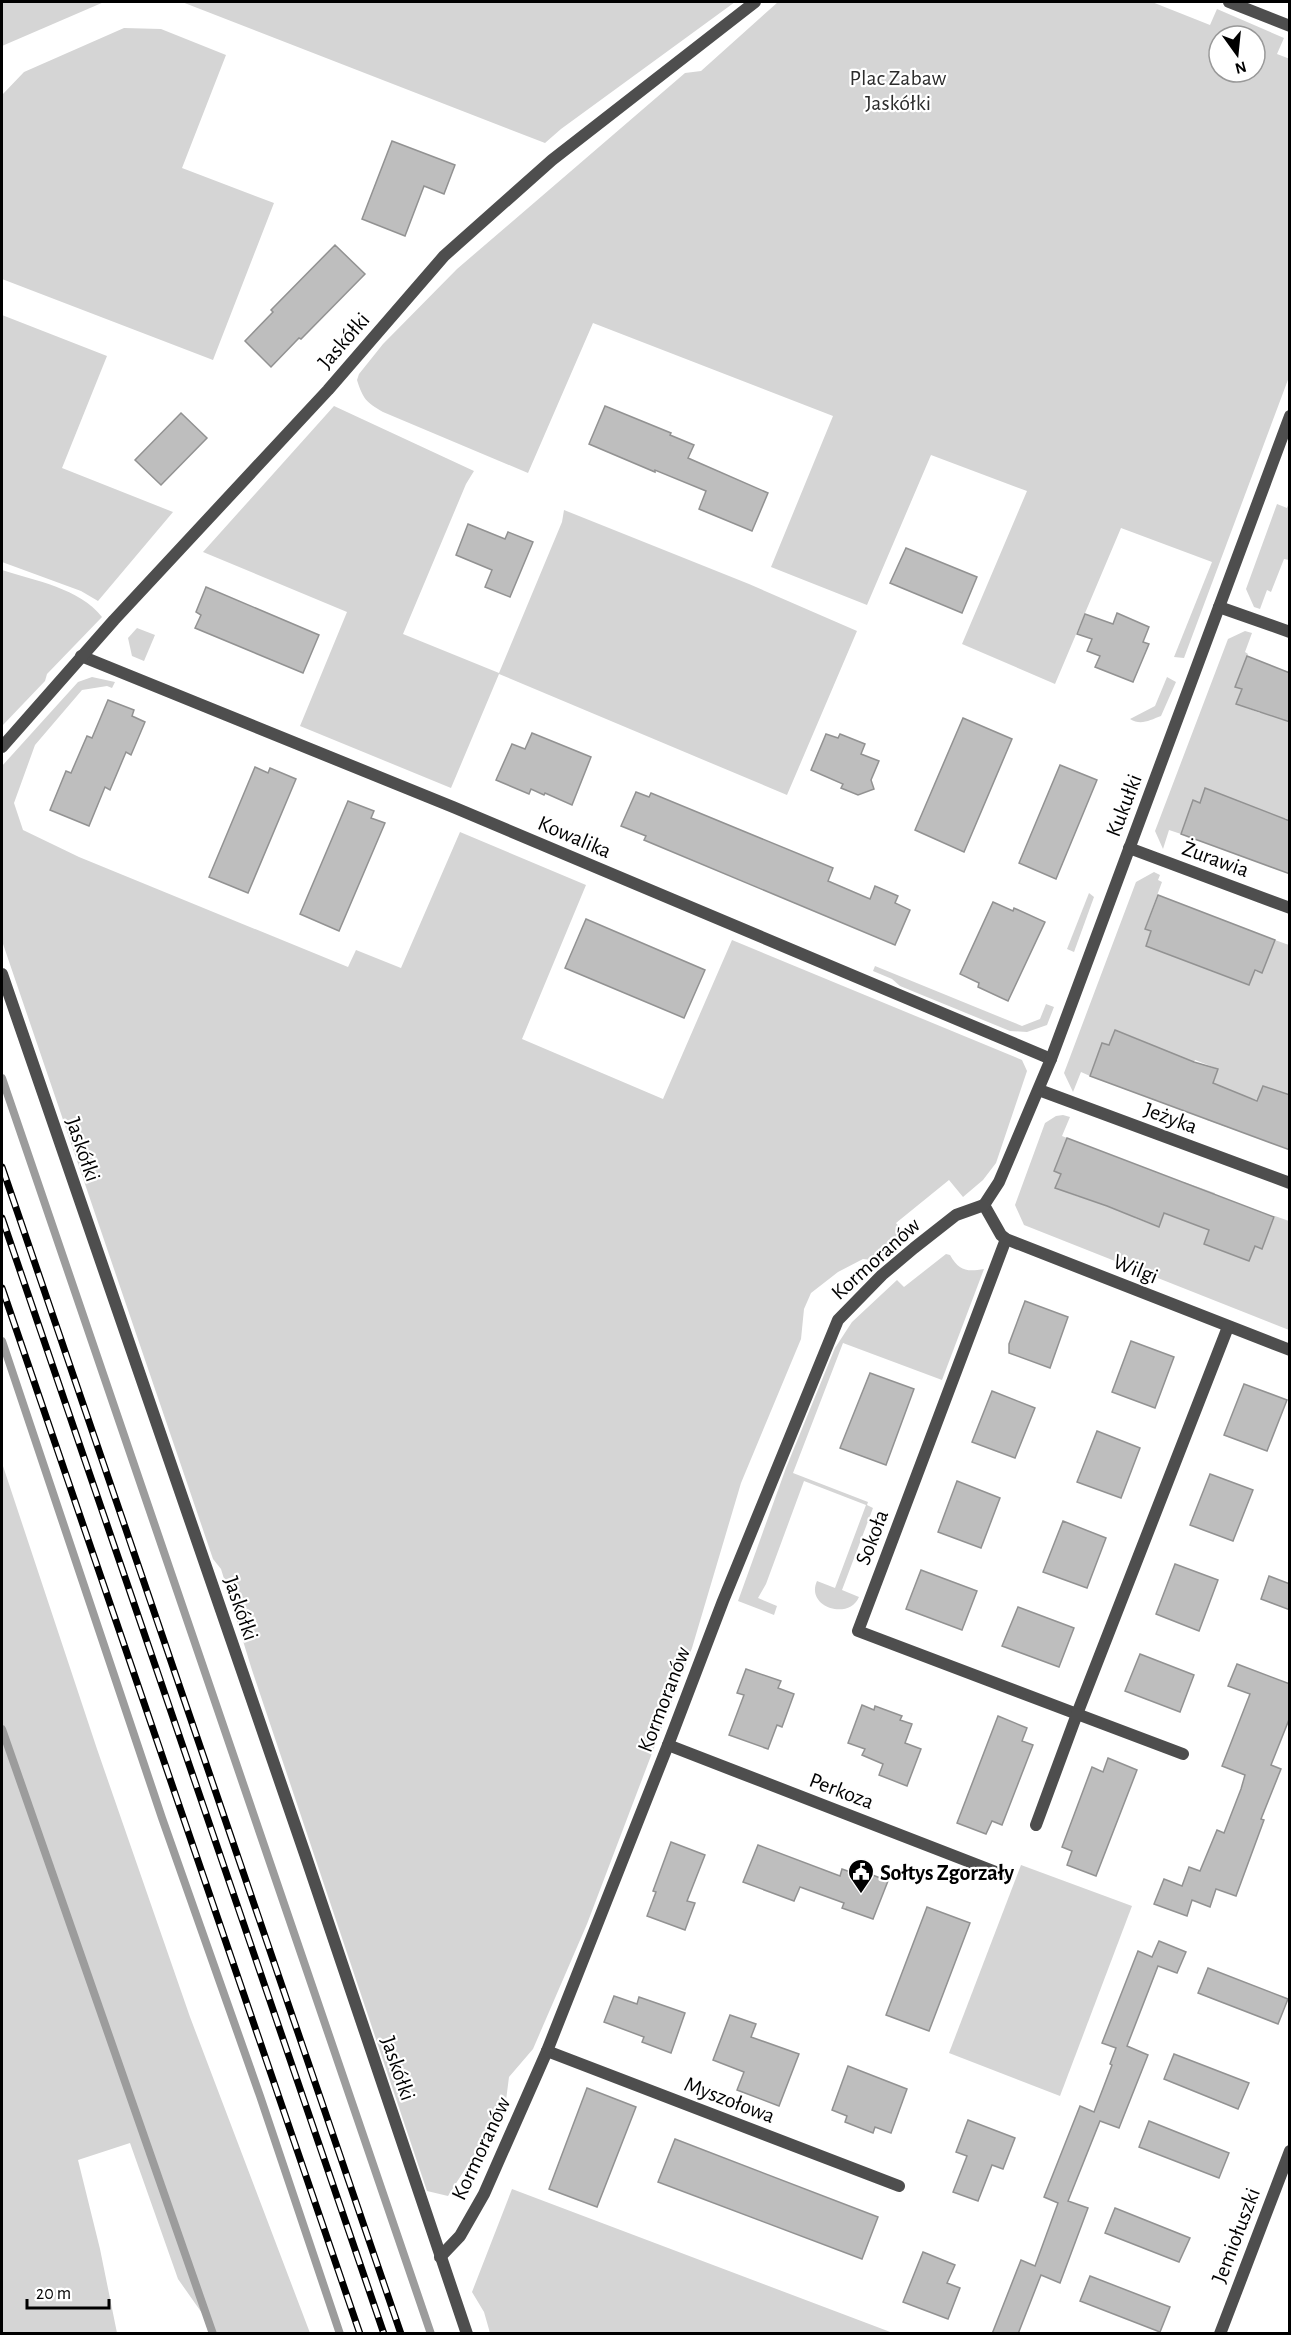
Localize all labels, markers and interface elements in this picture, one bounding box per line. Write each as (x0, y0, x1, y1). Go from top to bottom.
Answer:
north arrow (1207, 24, 1267, 84)
text: N (1233, 58, 1248, 77)
park label: Plac Zabaw Jaskółki (850, 67, 947, 114)
street label: Jaskółki (314, 308, 374, 373)
street label: Kukułki (1102, 771, 1146, 840)
street label: Kowalika (535, 812, 614, 862)
street label: Żurawia (1179, 837, 1252, 881)
street label: Jeżyka (1141, 1098, 1200, 1138)
street label: Jaskółki (62, 1114, 104, 1184)
street label: Kormoranów (827, 1213, 924, 1304)
street label: Wilgi (1110, 1250, 1161, 1288)
street label: Sokoła (851, 1507, 892, 1568)
street label: Jaskółki (220, 1573, 262, 1643)
street label: Kormoranów (634, 1643, 694, 1755)
street label: Perkoza (806, 1769, 877, 1813)
public building icon: Sołtys Zgorzały (846, 1857, 876, 1895)
place label: Sołtys Zgorzały (880, 1862, 1014, 1885)
street label: Jaskółki (377, 2033, 419, 2103)
street label: Myszołowa (681, 2073, 778, 2127)
street label: Kormoranów (448, 2093, 514, 2203)
street label: Jemiołuszki (1208, 2185, 1264, 2286)
scale bar (27, 2272, 110, 2310)
text: 20 m (36, 2285, 71, 2303)

